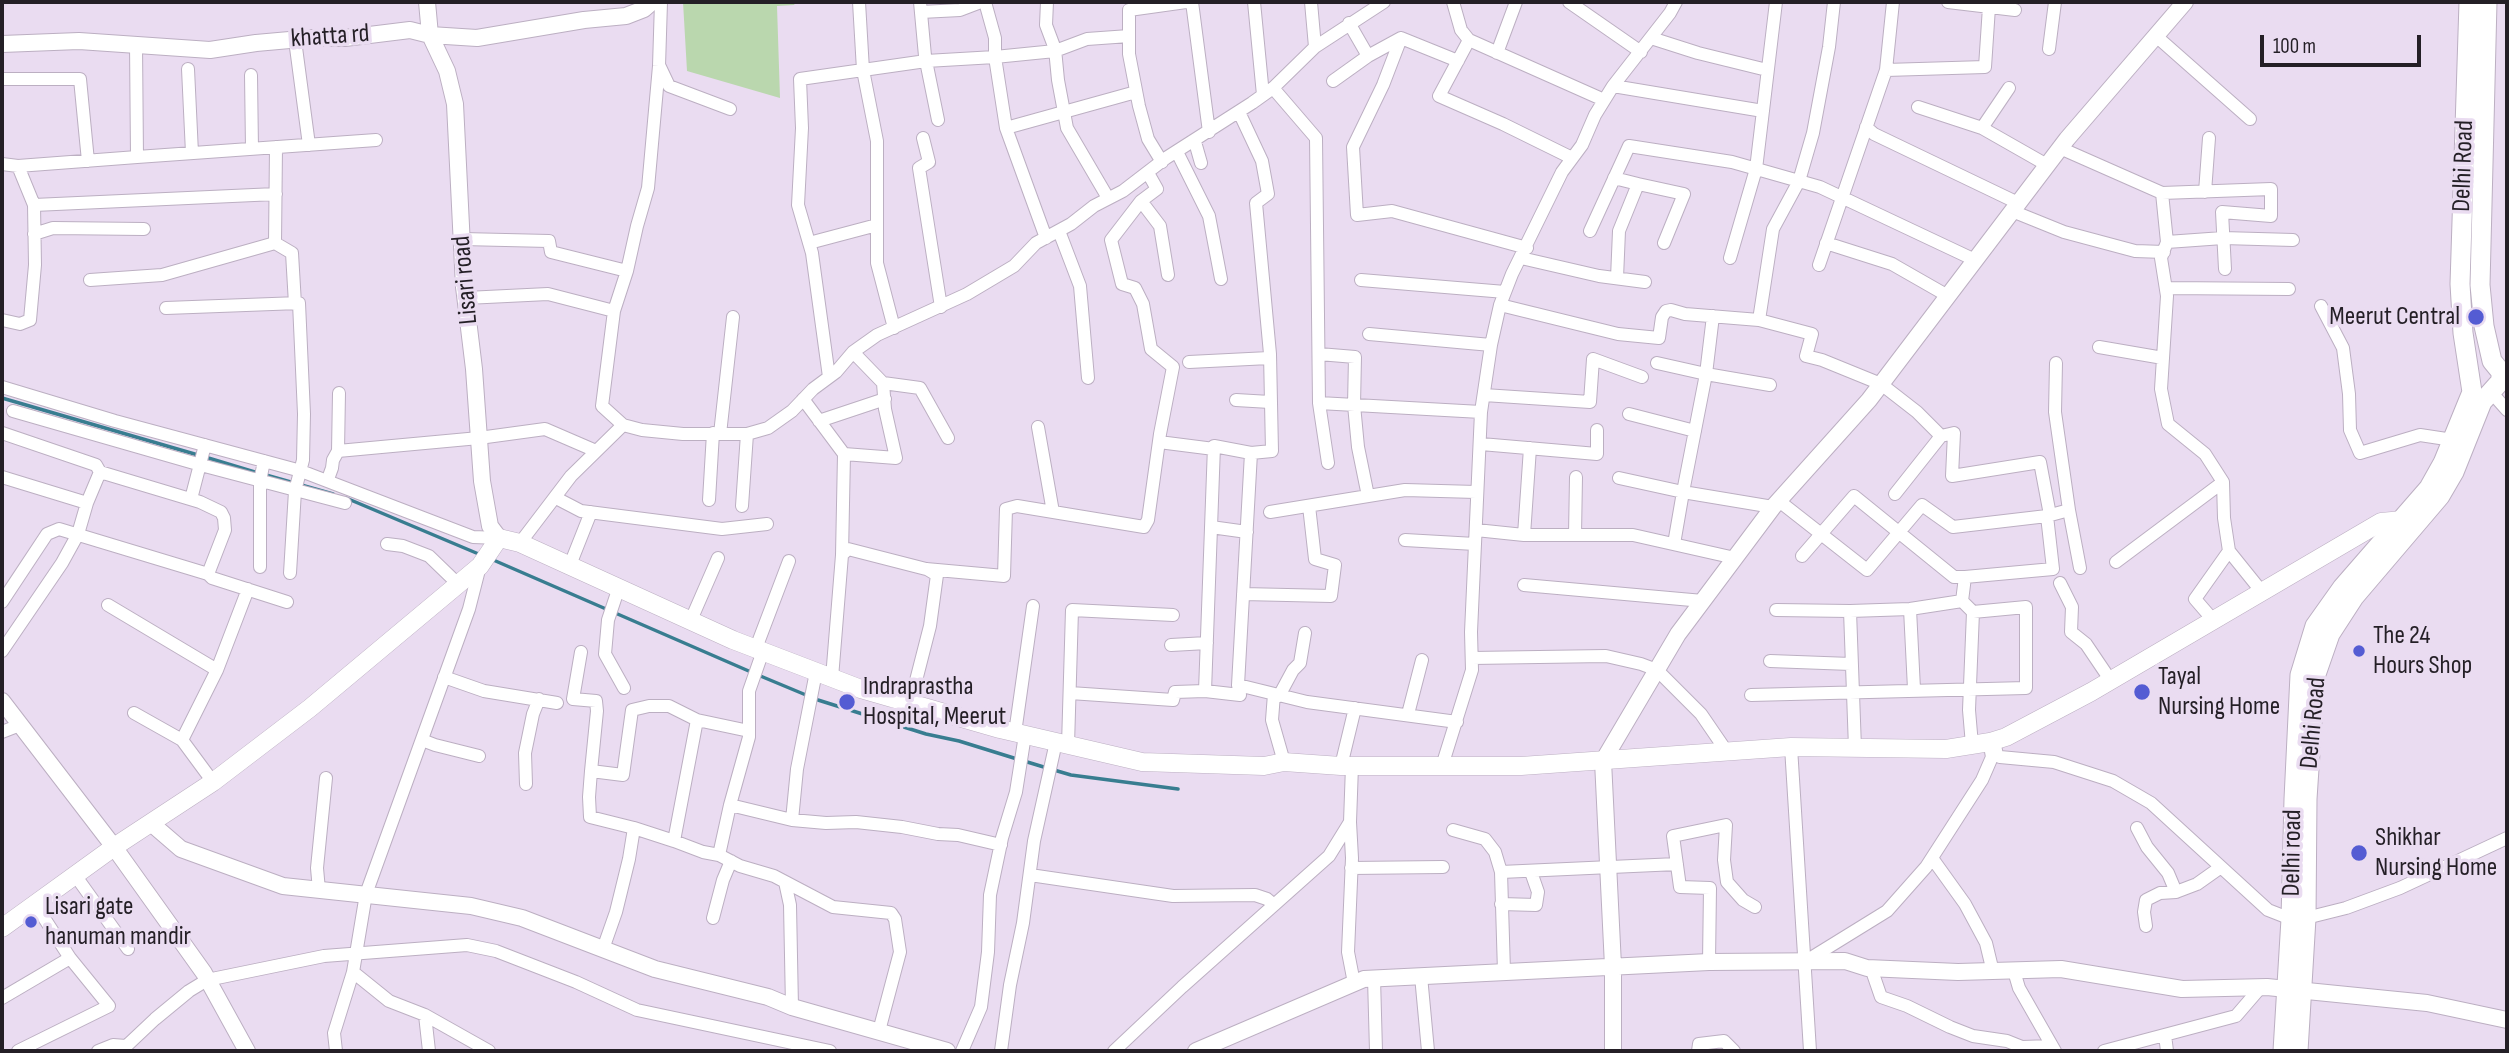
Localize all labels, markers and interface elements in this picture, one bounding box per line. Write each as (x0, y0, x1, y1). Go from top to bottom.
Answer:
street label: khatta rd (290, 19, 370, 55)
scale bar (2264, 21, 2425, 65)
text: 100 m (2273, 34, 2316, 59)
street label: Delhi Road (2447, 120, 2481, 212)
street label: Lisari road (447, 234, 485, 326)
place label: Meerut Central (2329, 301, 2460, 333)
marker: Meerut Central (2466, 307, 2486, 327)
place label: The 24 Hours Shop (2373, 620, 2472, 682)
marker: The 24 Hours Shop (2351, 643, 2367, 659)
place label: Tayal Nursing Home (2158, 661, 2280, 722)
place label: Indraprastha Hospital, Meerut (863, 671, 1006, 732)
street label: Delhi Road (2294, 676, 2334, 770)
marker: Tayal Nursing Home (2132, 682, 2152, 702)
marker: Indraprastha Hospital, Meerut (837, 692, 857, 712)
street label: Delhi road (2277, 809, 2309, 897)
place label: Shikhar Nursing Home (2375, 822, 2497, 884)
marker: Shikhar Nursing Home (2349, 843, 2369, 863)
place label: Lisari gate hanuman mandir (45, 891, 191, 953)
marker: Lisari gate hanuman mandir (23, 914, 39, 930)

